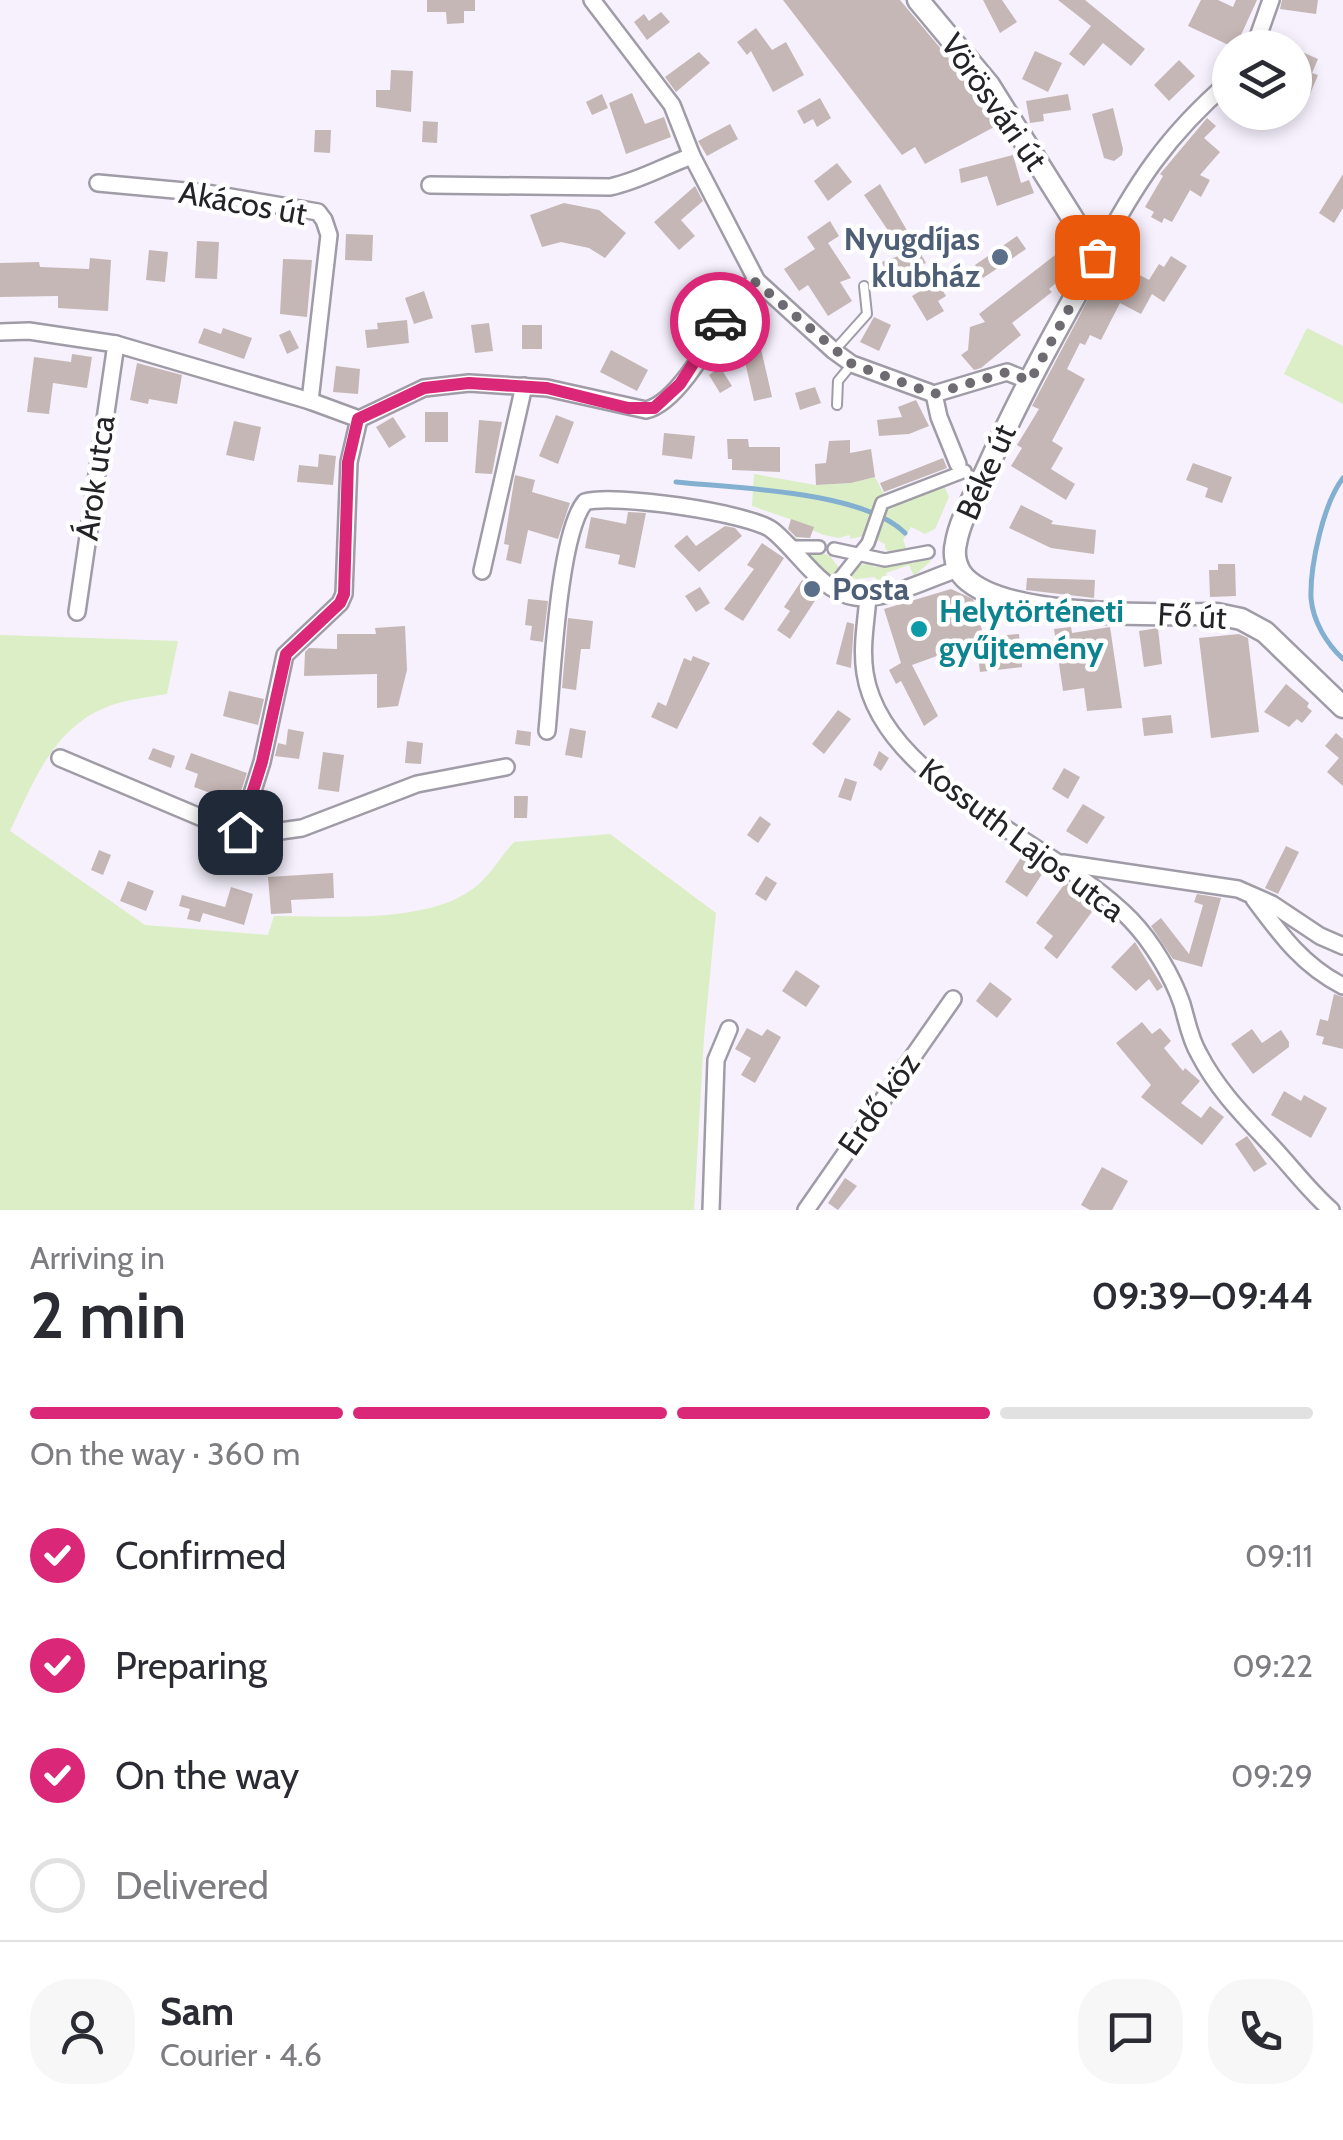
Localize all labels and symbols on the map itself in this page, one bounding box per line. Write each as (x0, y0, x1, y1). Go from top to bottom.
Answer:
street label: Vörösvári út (933, 26, 1056, 178)
street label: Akácos út (176, 172, 310, 233)
pin (1055, 215, 1140, 300)
place label: Nyugdíjas klubház (844, 219, 980, 295)
marker: Nyugdíjas klubház (989, 246, 1011, 268)
courier (670, 272, 770, 372)
street label: Árok utca (66, 412, 123, 543)
street label: Béke út (947, 418, 1024, 526)
place label: Posta (832, 569, 909, 608)
marker: Posta (801, 578, 823, 600)
place label: Helytörténeti gyűjtemény (939, 591, 1124, 667)
street label: Fő út (1157, 594, 1228, 637)
marker: Helytörténeti gyűjtemény (908, 618, 930, 640)
street label: Kossuth Lajos utca (912, 750, 1133, 930)
pin (198, 790, 283, 875)
street label: Erdő köz (829, 1045, 928, 1162)

